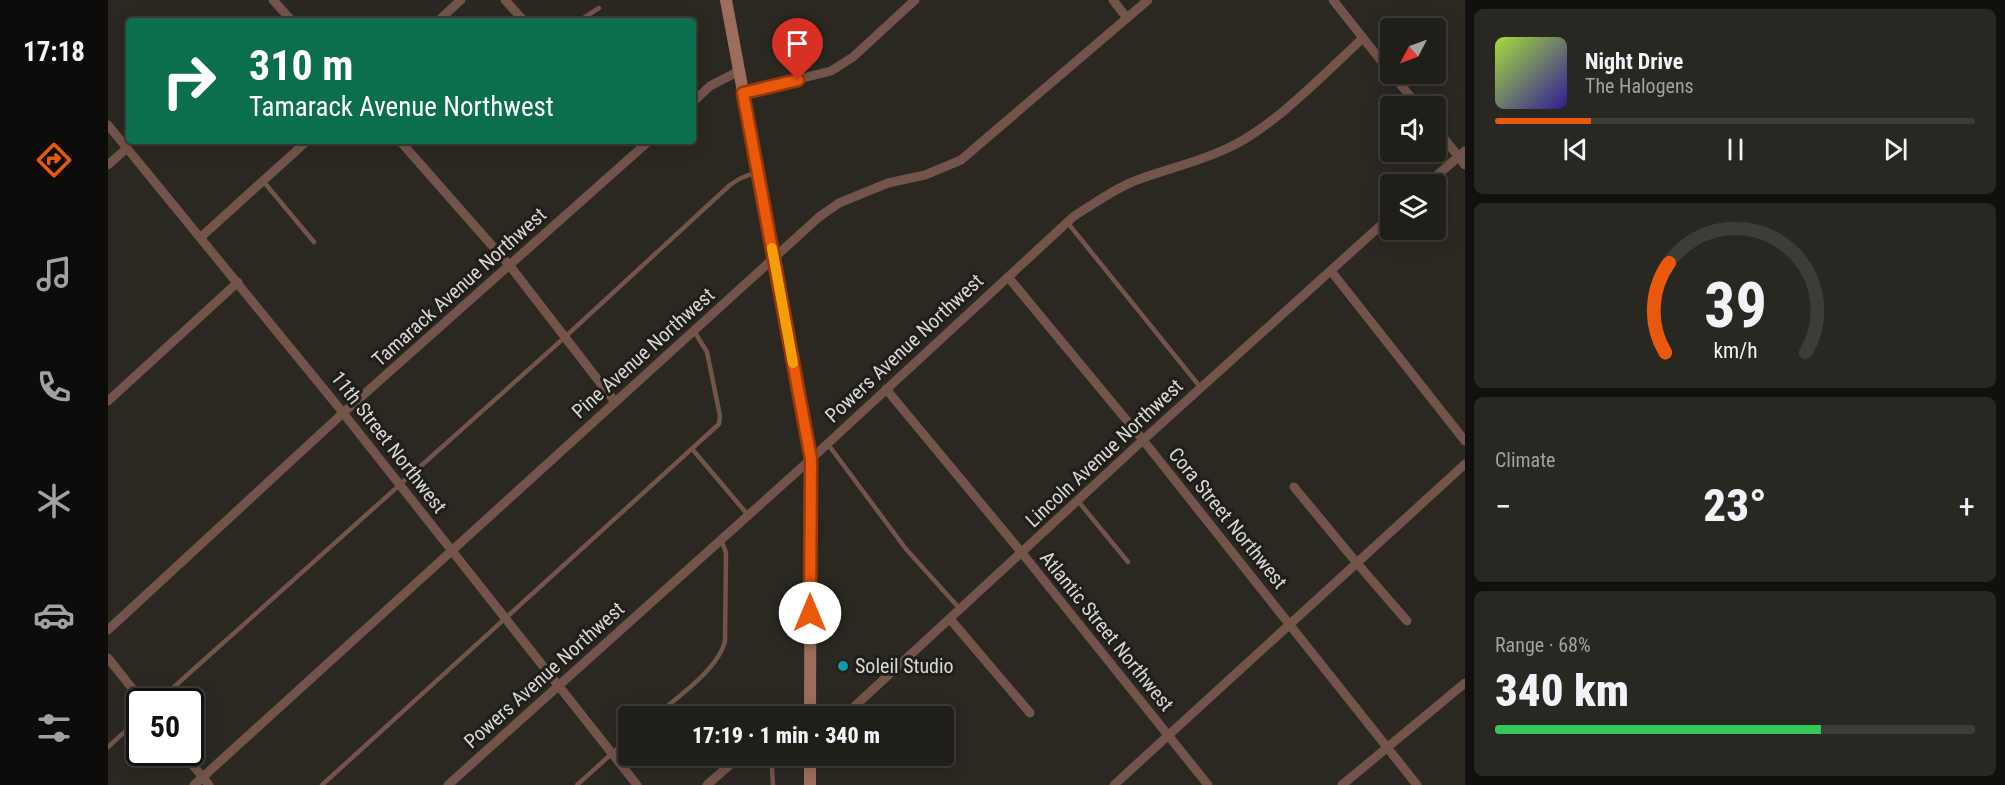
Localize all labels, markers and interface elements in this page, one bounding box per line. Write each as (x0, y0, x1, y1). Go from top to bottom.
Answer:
pin (772, 18, 823, 80)
north arrow (1380, 18, 1446, 84)
map controls (1380, 18, 1446, 240)
icon: arrive (781, 27, 814, 60)
text: 17:18 (23, 36, 85, 68)
text: 310 m (249, 41, 354, 90)
icon: right (150, 42, 228, 120)
text: Night Drive (1585, 49, 1683, 74)
text: The Halogens (1585, 74, 1694, 98)
text: Tamarack Avenue Northwest (249, 91, 554, 123)
button: sound (1380, 96, 1446, 162)
icon: previous (1559, 133, 1592, 166)
icon: pause (1719, 133, 1752, 166)
icon: next (1879, 133, 1912, 166)
icon: directions (33, 139, 75, 181)
button: layers (1380, 174, 1446, 240)
street label: Tamarack Avenue Northwest (367, 202, 551, 371)
icon: music (33, 253, 75, 295)
street label: Powers Avenue Northwest (820, 268, 988, 427)
text: 39 (1703, 269, 1767, 342)
street label: Pine Avenue Northwest (567, 283, 719, 423)
text: km/h (1713, 338, 1757, 363)
icon: phone (33, 366, 75, 408)
street label: 11th Street Northwest (326, 366, 452, 518)
street label: Lincoln Avenue Northwest (1020, 374, 1188, 532)
street label: Cora Street Northwest (1164, 443, 1292, 593)
text: Climate (1495, 448, 1555, 472)
text: 23° (1703, 479, 1767, 532)
icon: climate (33, 480, 75, 522)
text: − (1495, 487, 1512, 526)
text: + (1959, 487, 1975, 526)
street label: Atlantic Street Northwest (1035, 546, 1179, 716)
position arrow (778, 581, 842, 645)
icon: car (33, 594, 75, 636)
street label: Powers Avenue Northwest (459, 597, 629, 753)
text: Range · 68% (1495, 633, 1591, 657)
place label: Soleil Studio (855, 654, 954, 678)
marker: Soleil Studio (836, 659, 850, 673)
text: 340 km (1495, 664, 1629, 717)
speed limit sign: 50 (126, 688, 204, 766)
icon: filters (33, 707, 75, 749)
text: 17:19 · 1 min · 340 m (692, 723, 880, 748)

